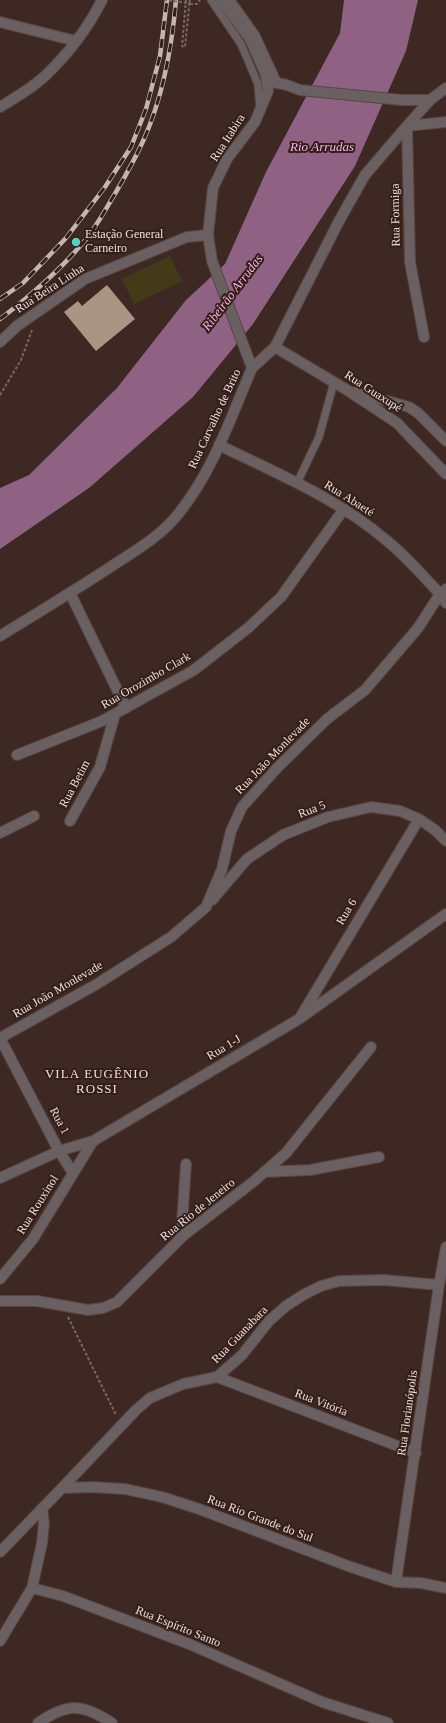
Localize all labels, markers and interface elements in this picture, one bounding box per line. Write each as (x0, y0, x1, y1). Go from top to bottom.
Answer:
street label: Rua Itabira (207, 112, 249, 164)
water label: Rio Arrudas (290, 140, 354, 156)
street label: Rua Formiga (388, 183, 404, 247)
place label: Estação General Carneiro (85, 228, 163, 256)
marker: Estação General Carneiro (70, 236, 82, 248)
water label: Ribeirão Arrudas (199, 252, 267, 334)
street label: Rua Beira Linha (13, 261, 87, 317)
street label: Rua Carvalho de Brito (186, 367, 244, 471)
street label: Rua Guaxupé (342, 368, 404, 416)
street label: Rua Abaeté (321, 478, 377, 520)
street label: Rua Orozimbo Clark (99, 650, 193, 712)
street label: Rua João Monlevade (233, 715, 313, 797)
street label: Rua Betim (57, 758, 93, 810)
street label: Rua 5 (296, 798, 328, 822)
street label: Rua 6 (334, 896, 360, 928)
street label: Rua João Monlevade (11, 958, 105, 1022)
street label: Rua 1-J (204, 1032, 244, 1064)
district label: VILA EUGÊNIO ROSSI (45, 1067, 149, 1098)
street label: Rua 1 (46, 1105, 72, 1137)
street label: Rua Rouxinol (14, 1173, 62, 1237)
street label: Rua Rio de Jeneiro (158, 1176, 238, 1244)
street label: Rua Guanabara (209, 1303, 271, 1367)
street label: Rua Florianópolis (395, 1369, 421, 1457)
street label: Rua Vitória (292, 1386, 350, 1420)
street label: Rua Rio Grande do Sul (205, 1492, 315, 1546)
street label: Rua Espírito Santo (133, 1603, 223, 1651)

